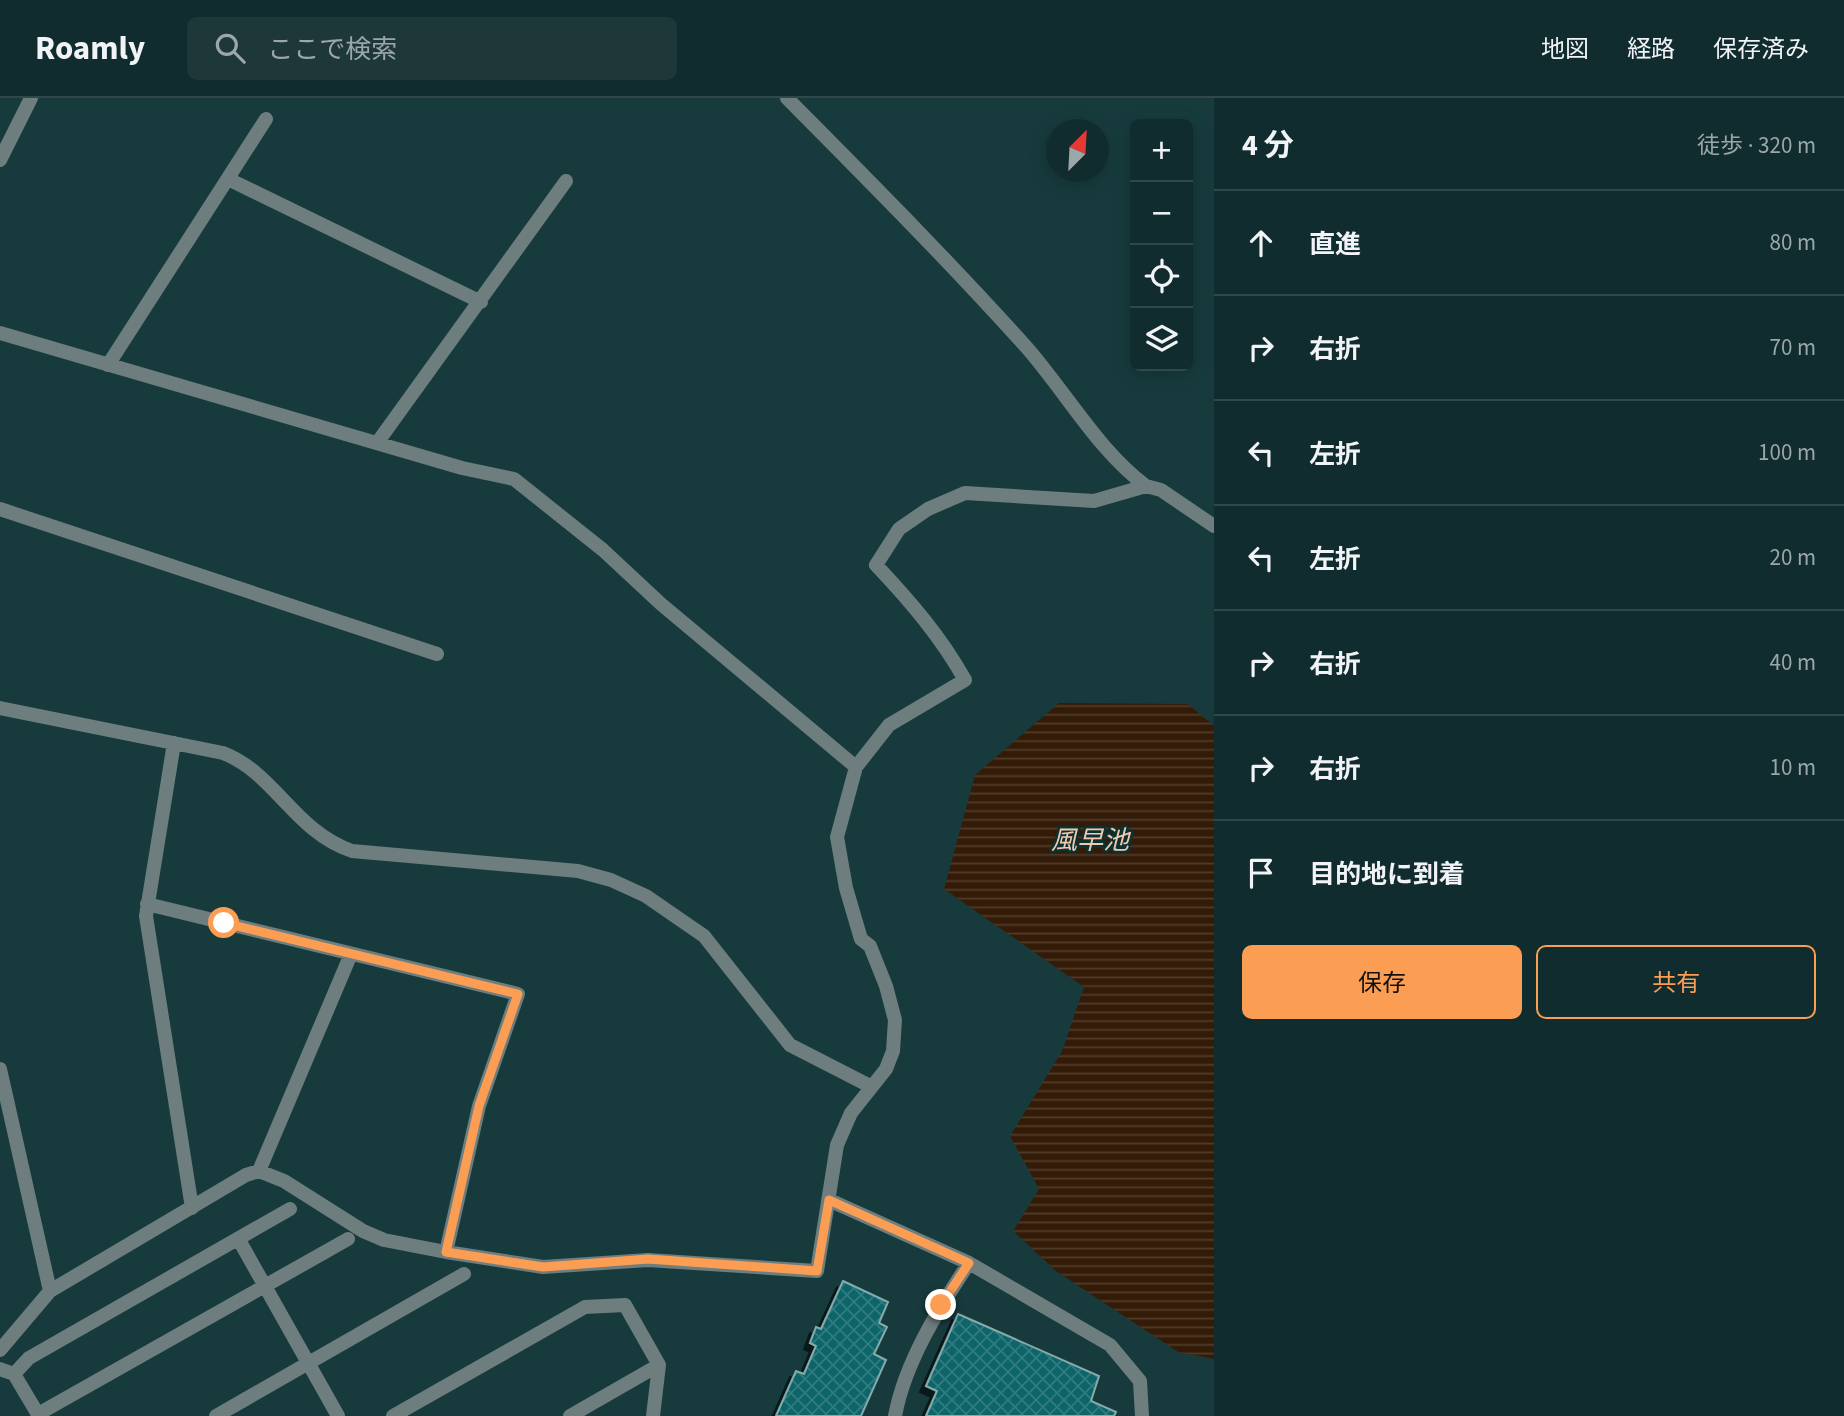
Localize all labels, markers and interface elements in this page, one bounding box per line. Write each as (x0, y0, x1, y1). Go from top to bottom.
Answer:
search box (187, 17, 677, 80)
text: Roamly (35, 25, 145, 72)
icon: search (211, 29, 249, 67)
text: ここで検索 (267, 31, 397, 68)
text: 地図 (1541, 32, 1589, 67)
text: 経路 (1627, 32, 1675, 67)
text: 保存済み (1713, 32, 1809, 67)
north arrow (1046, 119, 1109, 182)
map controls (1130, 119, 1193, 371)
button: + (1130, 119, 1193, 182)
text: 4 分 (1242, 124, 1294, 167)
text: 徒歩 · 320 m (1697, 129, 1816, 162)
button: − (1130, 182, 1193, 245)
icon: ahead (1242, 224, 1280, 262)
text: 直進 (1309, 226, 1361, 263)
text: 80 m (1769, 226, 1816, 259)
button: locate (1130, 245, 1193, 308)
button: layers (1130, 308, 1193, 371)
icon: right (1242, 329, 1280, 367)
text: 右折 (1309, 331, 1361, 368)
text: 70 m (1769, 331, 1816, 364)
icon: left (1242, 434, 1280, 472)
text: 左折 (1309, 436, 1361, 473)
text: 100 m (1758, 436, 1816, 469)
icon: left (1242, 539, 1280, 577)
text: 左折 (1309, 541, 1361, 578)
text: 20 m (1769, 541, 1816, 574)
icon: right (1242, 644, 1280, 682)
text: 右折 (1309, 646, 1361, 683)
text: 40 m (1769, 646, 1816, 679)
icon: right (1242, 749, 1280, 787)
text: 右折 (1309, 751, 1361, 788)
text: 10 m (1769, 751, 1816, 784)
water label: 風早池 (1051, 822, 1132, 859)
icon: arrive (1242, 854, 1280, 892)
text: 目的地に到着 (1309, 856, 1465, 893)
route start (208, 907, 239, 938)
button: 保存 (1242, 945, 1522, 1019)
button: 共有 (1536, 945, 1816, 1019)
route end (925, 1289, 956, 1320)

